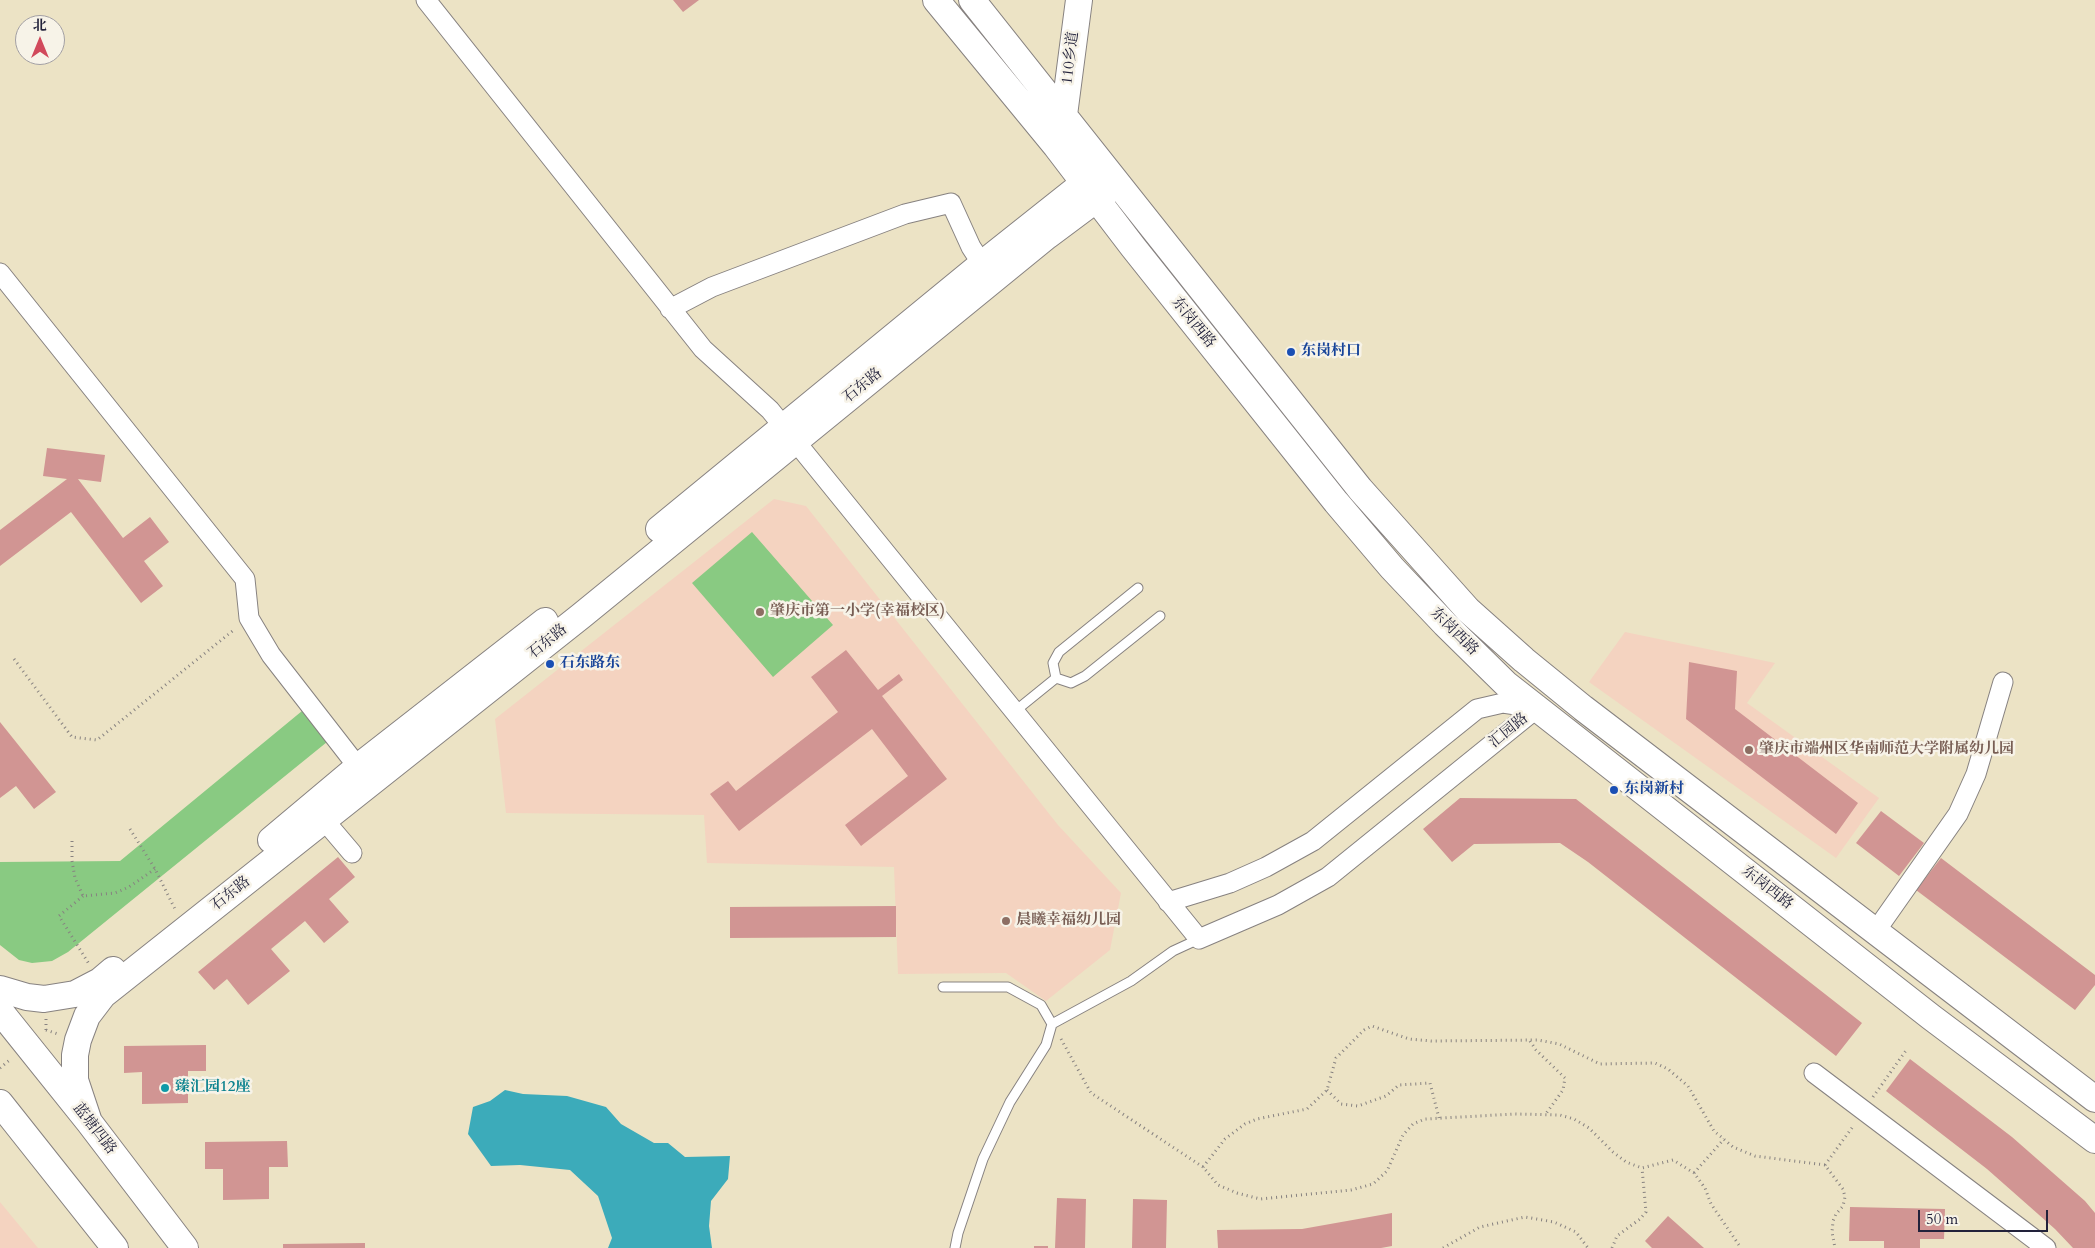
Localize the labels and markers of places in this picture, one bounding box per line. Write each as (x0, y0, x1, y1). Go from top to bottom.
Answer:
place label: 东岗村口 (1301, 343, 1361, 361)
marker: 东岗村口 (1285, 346, 1297, 358)
place label: 肇庆市第一小学(幸福校区) (770, 603, 945, 621)
marker: 肇庆市第一小学(幸福校区) (754, 606, 766, 618)
place label: 石东路东 (560, 655, 620, 673)
marker: 石东路东 (544, 658, 556, 670)
place label: 肇庆市端州区华南师范大学附属幼儿园 (1759, 741, 2014, 759)
marker: 肇庆市端州区华南师范大学附属幼儿园 (1743, 744, 1755, 756)
place label: 东岗新村 (1624, 781, 1684, 799)
marker: 东岗新村 (1608, 784, 1620, 796)
place label: 晨曦幸福幼儿园 (1016, 912, 1121, 930)
marker: 晨曦幸福幼儿园 (1000, 915, 1012, 927)
place label: 臻汇园12座 (175, 1079, 250, 1097)
marker: 臻汇园12座 (159, 1082, 171, 1094)

